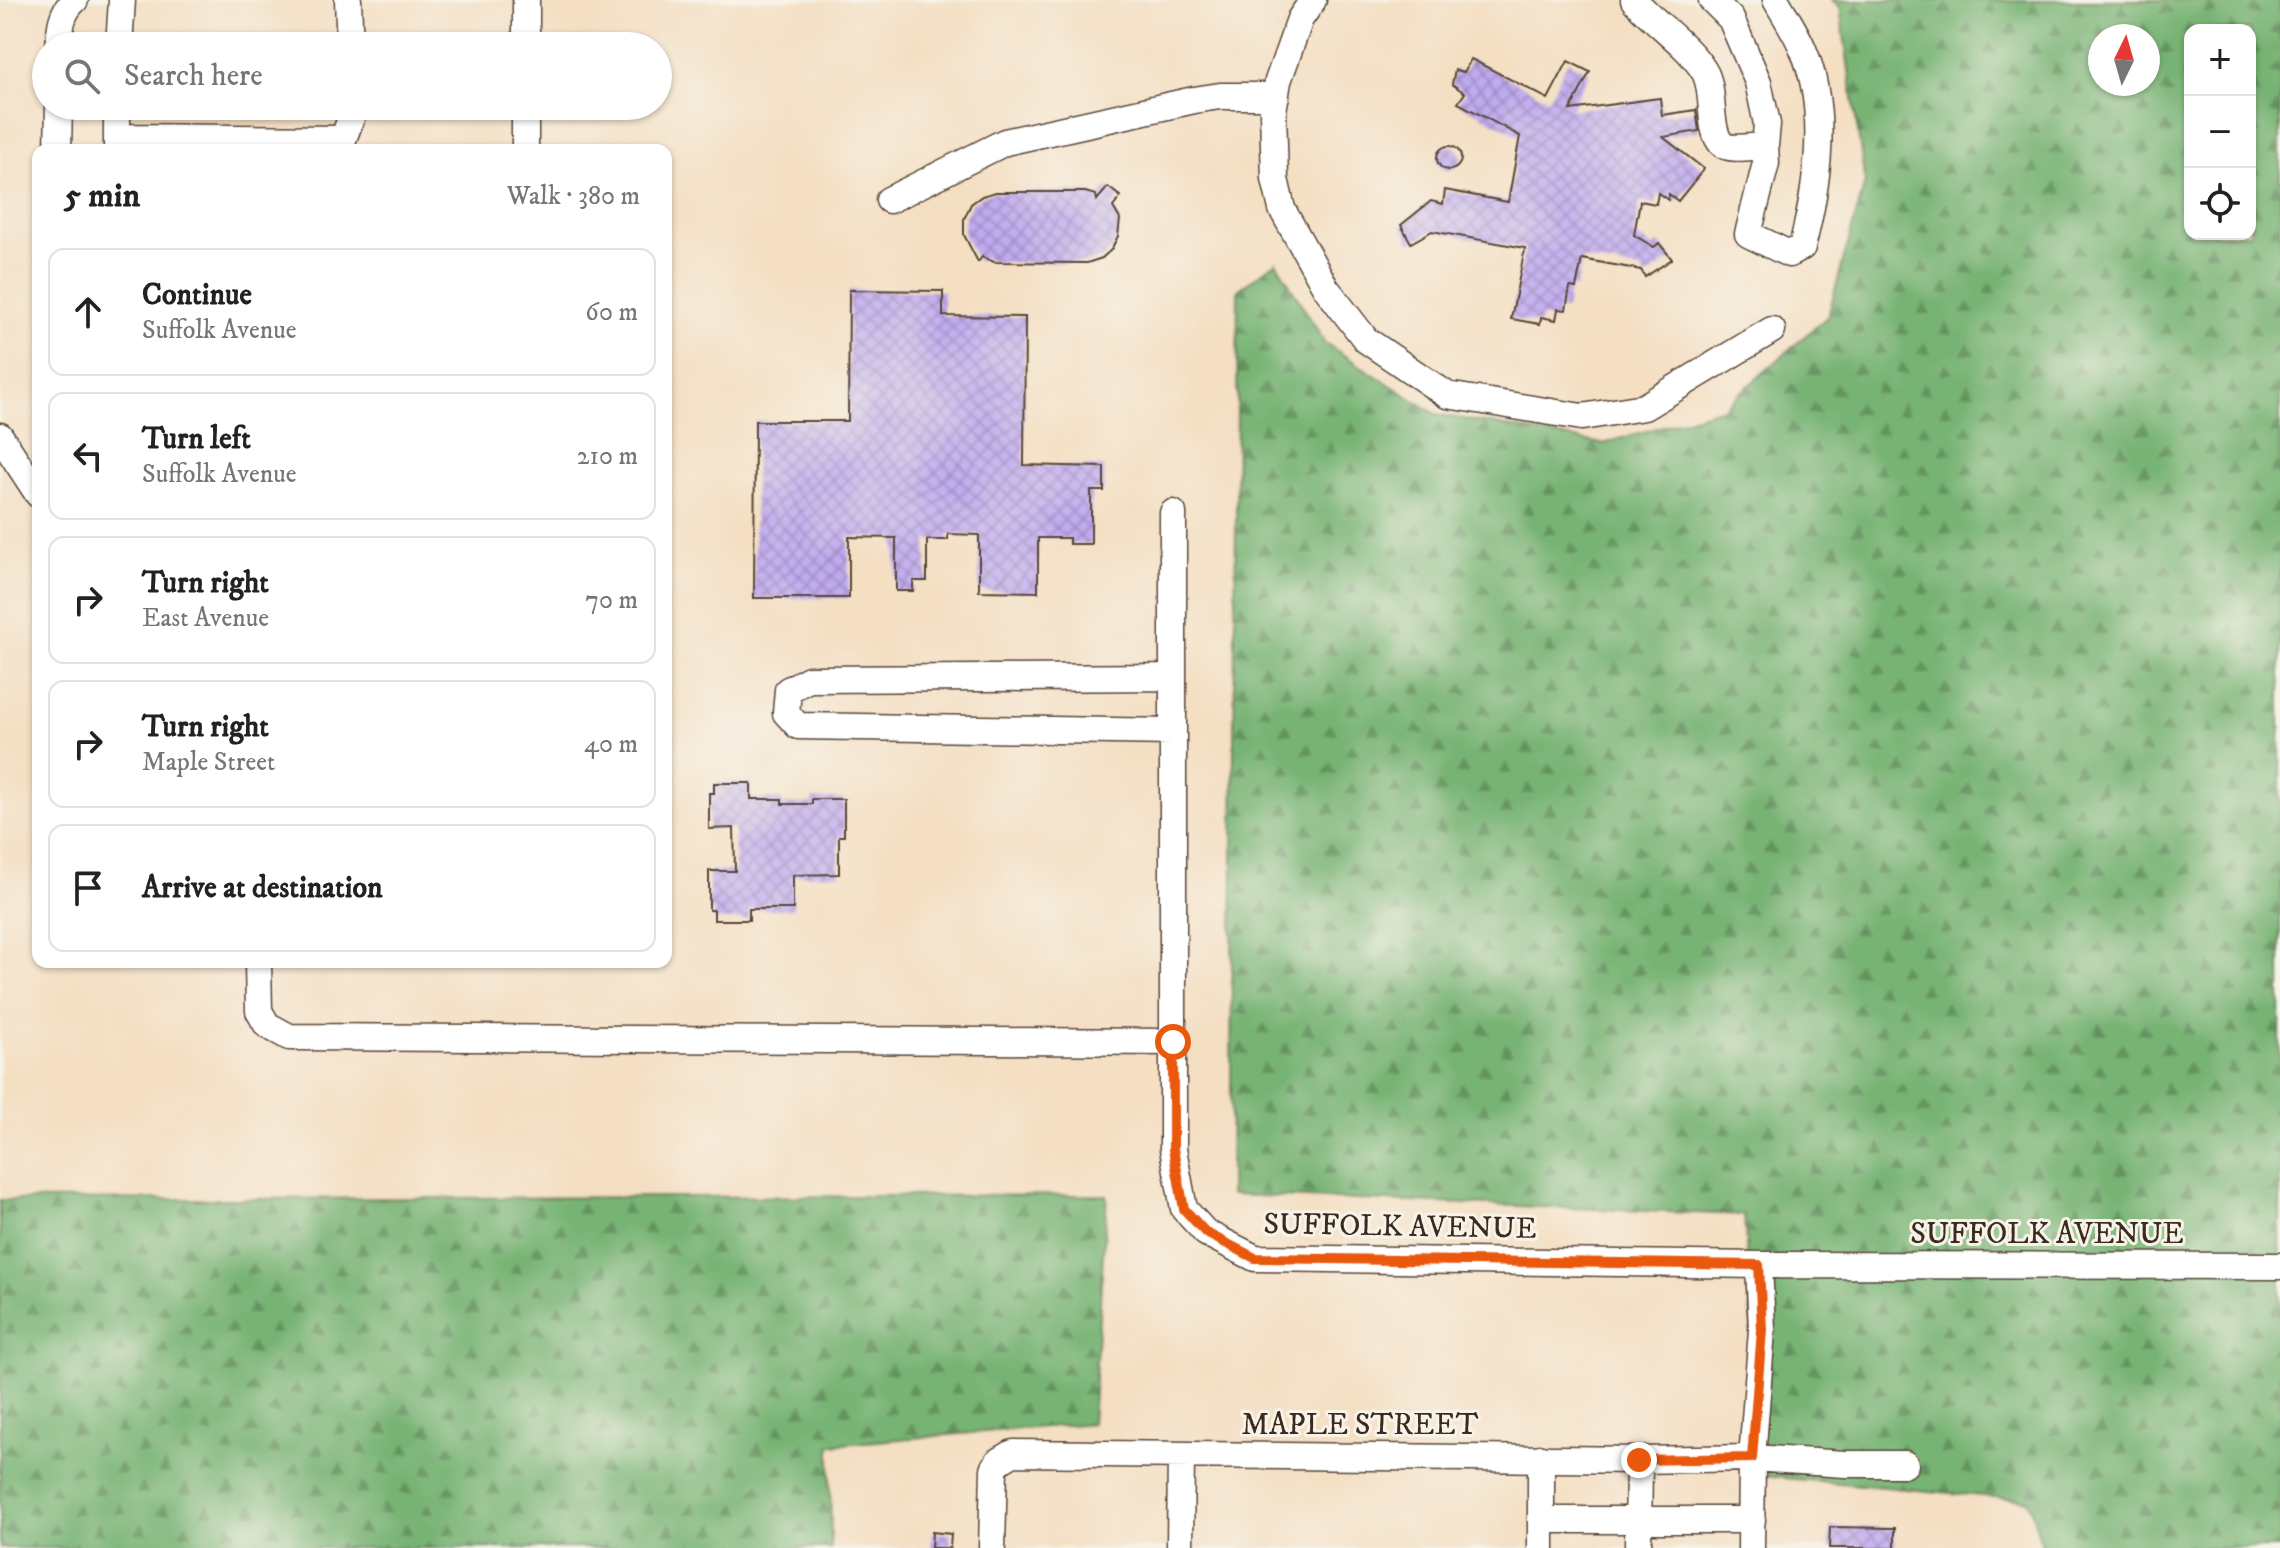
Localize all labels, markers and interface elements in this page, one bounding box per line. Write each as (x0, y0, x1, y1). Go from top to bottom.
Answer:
north arrow (2088, 24, 2160, 96)
map controls (2184, 24, 2256, 240)
button: + (2184, 24, 2256, 96)
search box (32, 32, 672, 120)
icon: search (60, 54, 104, 98)
text: Search here (124, 58, 263, 95)
button: − (2184, 96, 2256, 168)
button: locate (2184, 168, 2256, 240)
text: 5 min (64, 175, 140, 217)
text: Walk · 380 m (507, 180, 640, 213)
text: Continue (142, 277, 252, 314)
icon: ahead (66, 290, 110, 334)
text: 60 m (585, 296, 638, 329)
text: Suffolk Avenue (142, 314, 296, 347)
text: Turn left (142, 421, 251, 458)
icon: left (66, 434, 110, 478)
text: 210 m (577, 440, 638, 473)
text: Suffolk Avenue (142, 458, 296, 491)
text: Turn right (142, 565, 269, 602)
icon: right (66, 578, 110, 622)
text: 70 m (585, 584, 638, 617)
text: East Avenue (142, 602, 269, 635)
text: Turn right (142, 709, 269, 746)
icon: right (66, 722, 110, 766)
text: 40 m (584, 728, 638, 761)
text: Maple Street (142, 746, 275, 779)
icon: arrive (66, 866, 110, 910)
text: Arrive at destination (142, 870, 383, 907)
route start (1155, 1024, 1191, 1060)
street label: SUFFOLK AVENUE (1263, 1206, 1537, 1248)
street label: SUFFOLK AVENUE (1910, 1216, 2184, 1253)
street label: MAPLE STREET (1242, 1407, 1479, 1444)
route end (1621, 1442, 1657, 1478)

